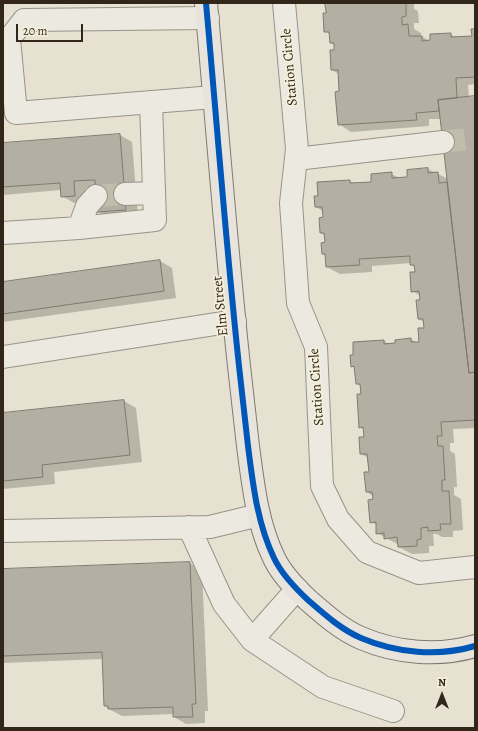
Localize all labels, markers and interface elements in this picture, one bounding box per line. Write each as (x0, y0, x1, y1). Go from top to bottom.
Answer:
scale bar (18, 16, 85, 42)
text: 20 m (23, 23, 47, 39)
street label: Station Circle (278, 28, 302, 106)
street label: Elm Street (209, 275, 233, 337)
street label: Station Circle (306, 348, 328, 426)
north arrow (422, 675, 462, 715)
text: N (438, 675, 446, 690)

